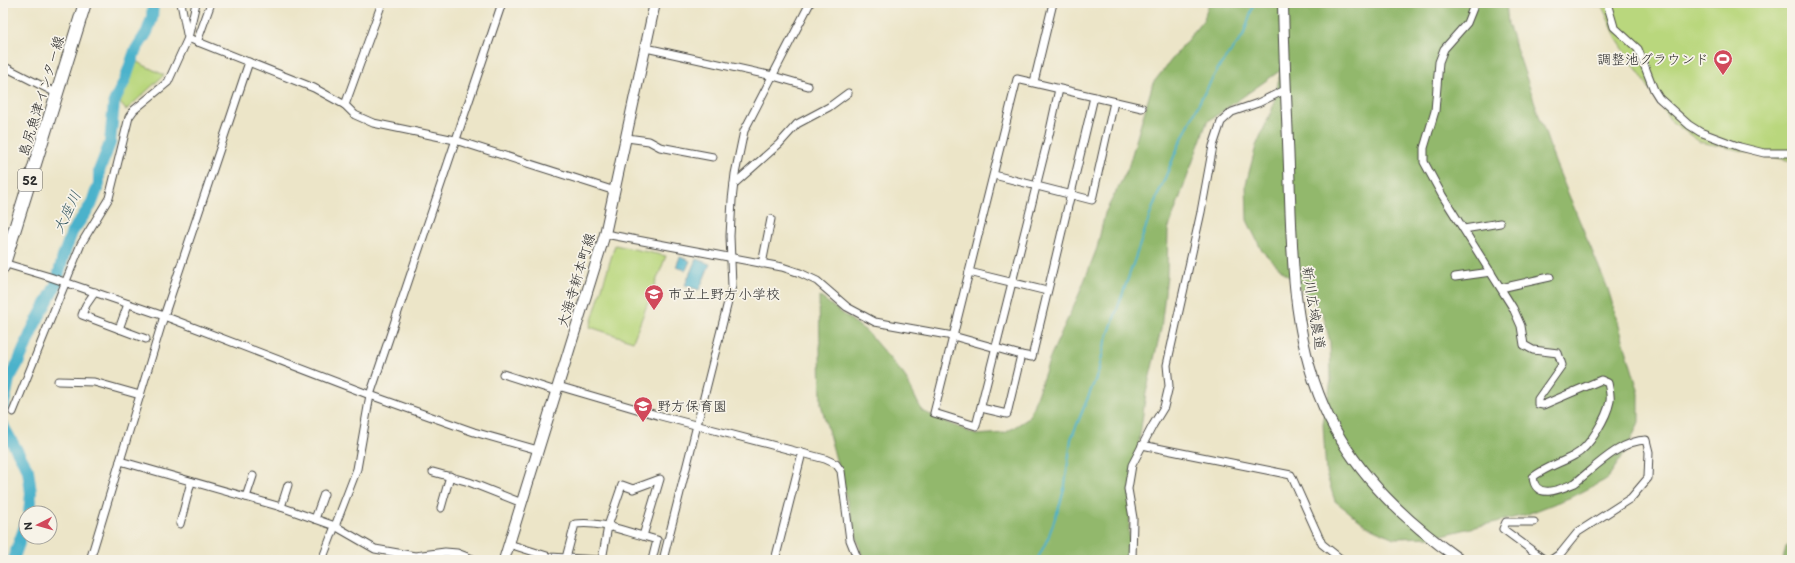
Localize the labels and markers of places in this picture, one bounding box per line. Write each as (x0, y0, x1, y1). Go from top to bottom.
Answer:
sports icon: 調整池グラウンド (1712, 48, 1734, 76)
place label: 調整池グラウンド (1597, 51, 1709, 68)
school or university icon: 市立上野方小学校 (643, 283, 665, 311)
place label: 市立上野方小学校 (668, 286, 780, 303)
school or university icon: 野方保育園 (632, 395, 654, 423)
place label: 野方保育園 (657, 398, 727, 415)

